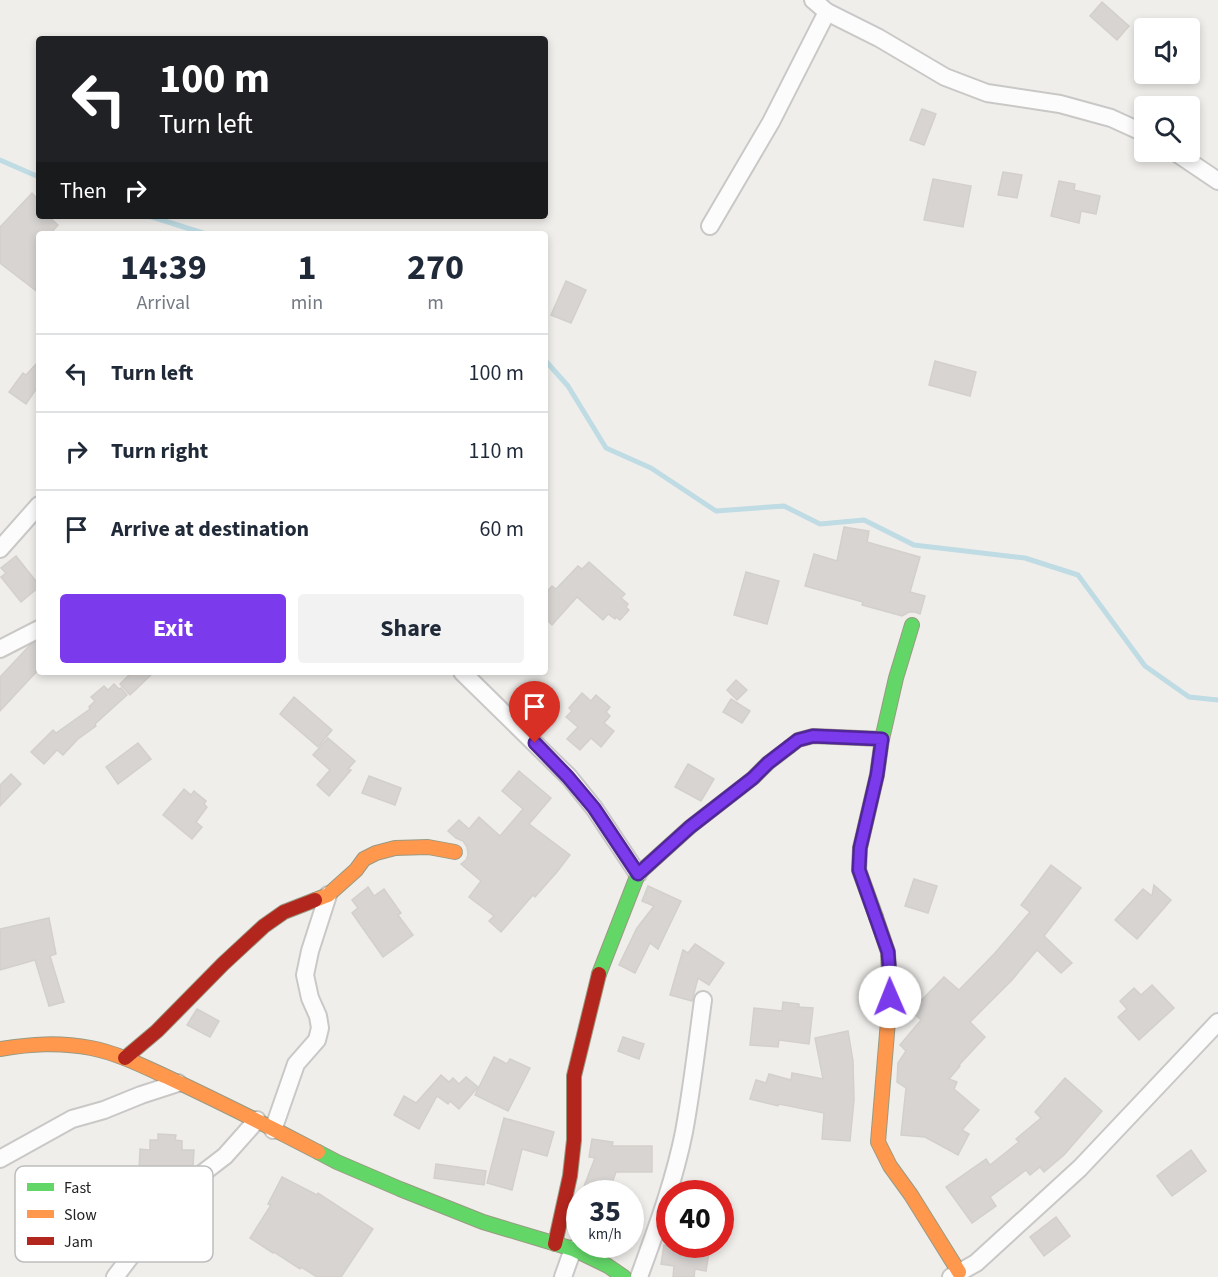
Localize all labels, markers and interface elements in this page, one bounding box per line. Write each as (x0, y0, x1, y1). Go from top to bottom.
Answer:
map controls (1134, 18, 1200, 162)
button: sound (1134, 18, 1200, 84)
text: 100 m (159, 49, 270, 109)
icon: left (60, 60, 138, 138)
button: search (1134, 96, 1200, 162)
text: Turn left (159, 105, 253, 144)
icon: right (119, 174, 152, 207)
text: Then (60, 175, 107, 207)
text: 14:39 (120, 242, 207, 293)
text: 1 (297, 242, 316, 293)
text: 270 (407, 242, 464, 293)
text: Arrival (136, 289, 190, 317)
text: min (291, 289, 323, 317)
text: m (427, 289, 444, 317)
icon: left (60, 357, 93, 390)
text: Turn left (111, 357, 193, 389)
text: 100 m (469, 357, 524, 389)
icon: right (60, 435, 93, 468)
text: Turn right (111, 435, 208, 467)
text: 110 m (469, 435, 524, 467)
icon: arrive (60, 513, 93, 546)
text: Arrive at destination (111, 513, 309, 545)
text: 60 m (479, 513, 524, 545)
button: Exit (60, 594, 286, 663)
button: Share (298, 594, 524, 663)
pin (509, 681, 560, 743)
icon: arrive (518, 690, 551, 723)
position arrow (858, 965, 922, 1029)
legend (15, 1166, 213, 1262)
text: Fast (64, 1177, 92, 1199)
speed limit sign: 40 (656, 1180, 734, 1258)
text: 35 (589, 1190, 621, 1233)
text: Slow (64, 1204, 97, 1226)
text: km/h (588, 1224, 622, 1245)
text: Jam (64, 1231, 93, 1253)

